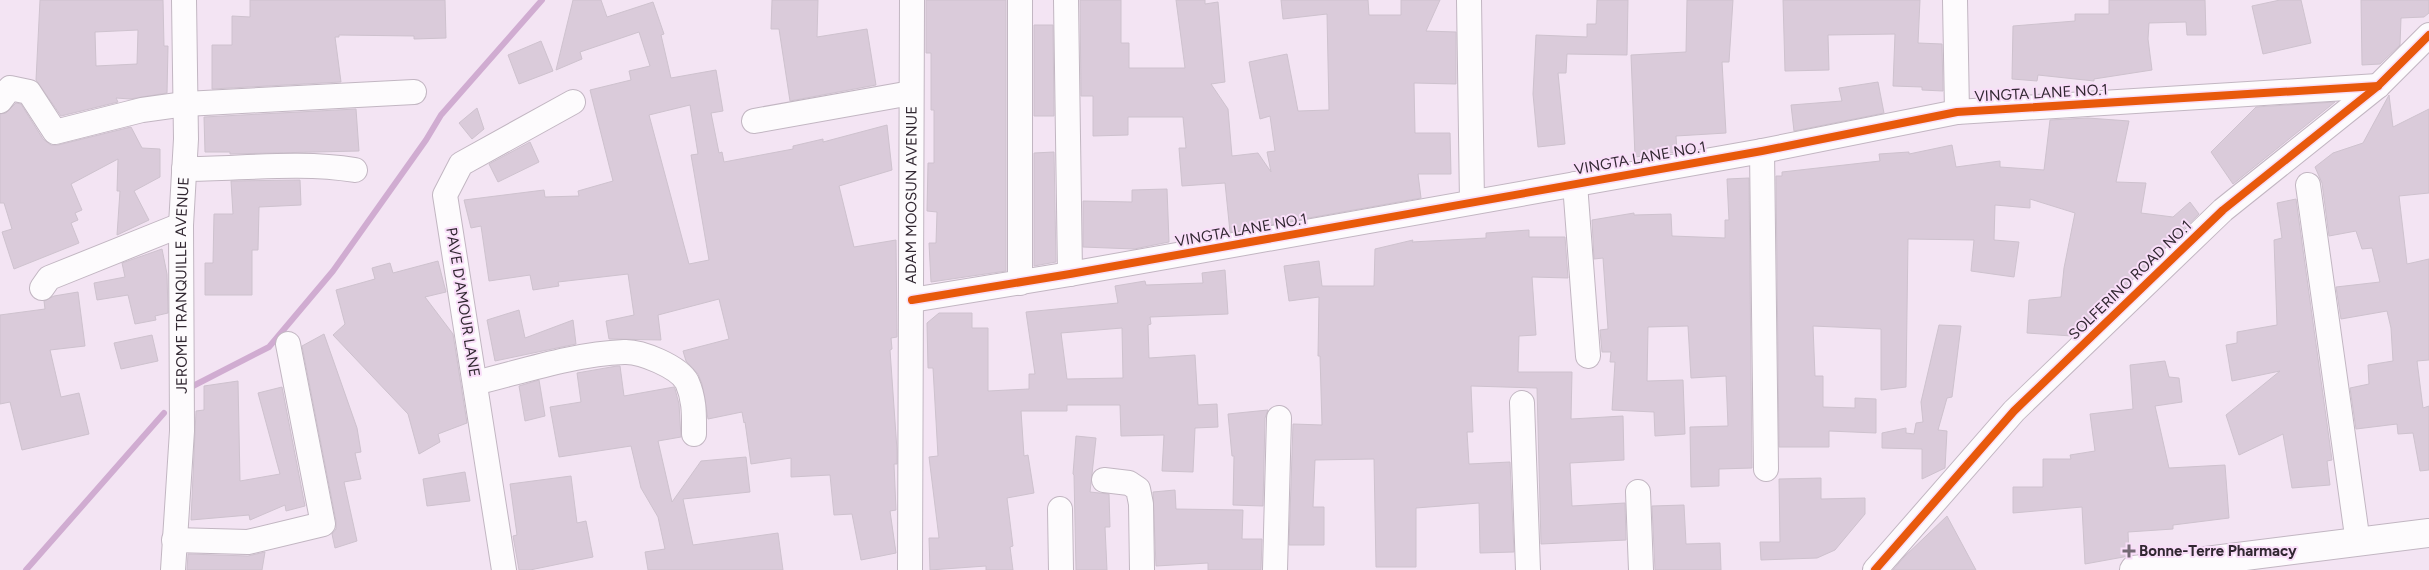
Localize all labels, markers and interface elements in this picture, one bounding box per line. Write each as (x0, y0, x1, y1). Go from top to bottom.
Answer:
street label: VINGTA LANE NO.1 (1974, 81, 2108, 105)
street label: ADAM MOOSUN AVENUE (902, 106, 921, 284)
street label: VINGTA LANE NO.1 (1573, 138, 1707, 178)
street label: JEROME TRANQUILLE AVENUE (172, 176, 193, 394)
street label: VINGTA LANE NO.1 (1174, 210, 1308, 250)
street label: SOLFERINO ROAD NO.1 (2065, 217, 2195, 343)
street label: PAVE D'AMOUR LANE (442, 226, 484, 378)
place label: Bonne-Terre Pharmacy (2139, 542, 2297, 560)
marker: Bonne-Terre Pharmacy (2123, 545, 2135, 557)

